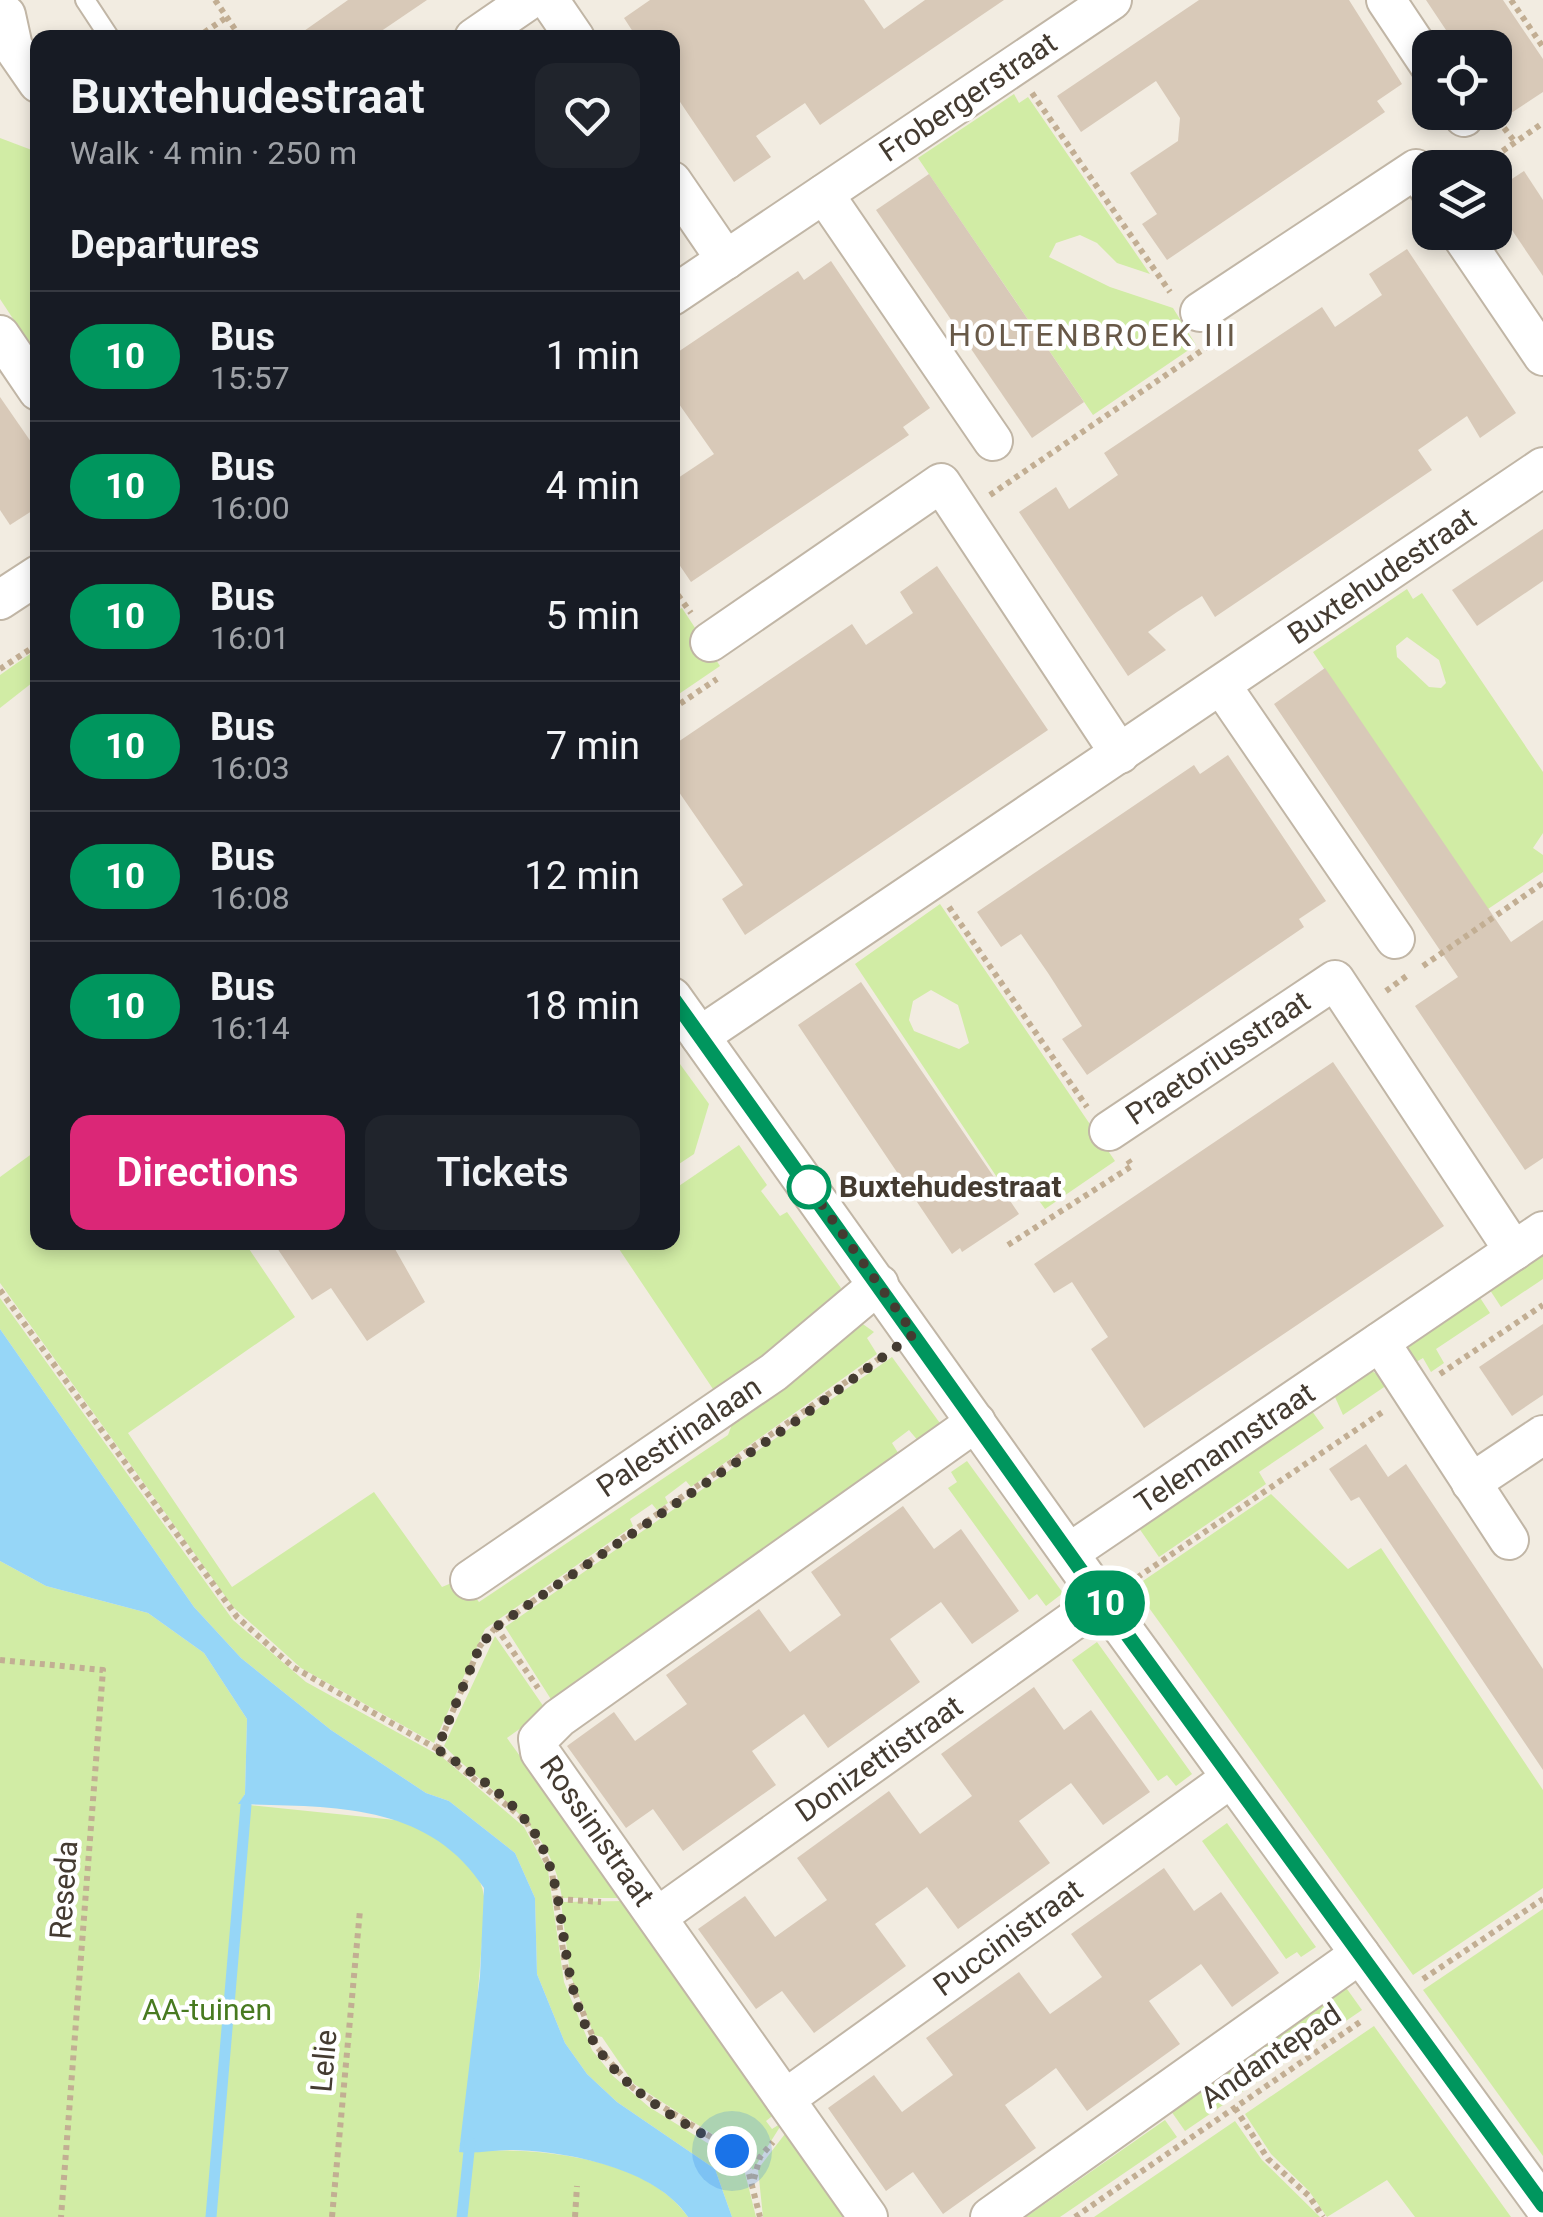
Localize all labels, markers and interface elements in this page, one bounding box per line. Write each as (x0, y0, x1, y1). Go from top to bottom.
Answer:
street label: Frobergerstraat (873, 24, 1063, 169)
map controls (1412, 30, 1512, 250)
button: locate (1412, 30, 1512, 130)
button: heart (535, 63, 640, 168)
text: Buxtehudestraat (70, 68, 425, 125)
text: Walk · 4 min · 250 m (70, 134, 357, 172)
button: layers (1412, 150, 1512, 250)
text: Departures (70, 223, 260, 267)
text: Bus (210, 315, 275, 359)
district label: HOLTENBROEK III (948, 316, 1238, 354)
text: 1 min (546, 334, 640, 378)
text: 10 (105, 336, 145, 377)
text: 15:57 (210, 359, 290, 397)
text: Bus (210, 445, 275, 489)
text: 4 min (546, 464, 640, 508)
text: 10 (105, 466, 145, 507)
text: 16:00 (210, 489, 290, 527)
street label: Buxtehudestraat (1281, 500, 1482, 651)
text: Bus (210, 575, 275, 619)
text: 5 min (546, 594, 640, 638)
text: 10 (105, 596, 145, 637)
text: 16:01 (210, 619, 290, 657)
text: Bus (210, 705, 275, 749)
text: 7 min (546, 724, 640, 768)
text: 10 (105, 726, 145, 767)
text: 16:03 (210, 749, 290, 787)
text: Bus (210, 835, 275, 879)
text: 12 min (524, 854, 640, 898)
text: 10 (105, 856, 145, 897)
text: 16:08 (210, 879, 290, 917)
text: Bus (210, 965, 275, 1009)
street label: Praetoriusstraat (1119, 983, 1316, 1132)
text: 18 min (524, 984, 640, 1028)
text: 10 (105, 986, 145, 1027)
text: 16:14 (210, 1009, 290, 1047)
button: Directions (70, 1115, 345, 1230)
button: Tickets (365, 1115, 640, 1230)
marker: Buxtehudestraat (788, 1166, 830, 1208)
place label: Buxtehudestraat (839, 1169, 1062, 1204)
street label: Palestrinalaan (590, 1369, 767, 1504)
street label: Telemannstraat (1128, 1375, 1321, 1520)
line badge: 10 (1060, 1570, 1150, 1636)
text: 10 (1085, 1583, 1125, 1624)
street label: Donizettistraat (789, 1688, 969, 1829)
street label: Rossinistraat (533, 1749, 662, 1912)
street label: Reseda (43, 1839, 84, 1941)
street label: Puccinistraat (926, 1872, 1089, 2003)
park label: AA-tuinen (142, 1992, 272, 2027)
street label: Andantepad (1194, 1996, 1348, 2115)
street label: Lelie (303, 2028, 344, 2094)
your location (707, 2126, 757, 2176)

